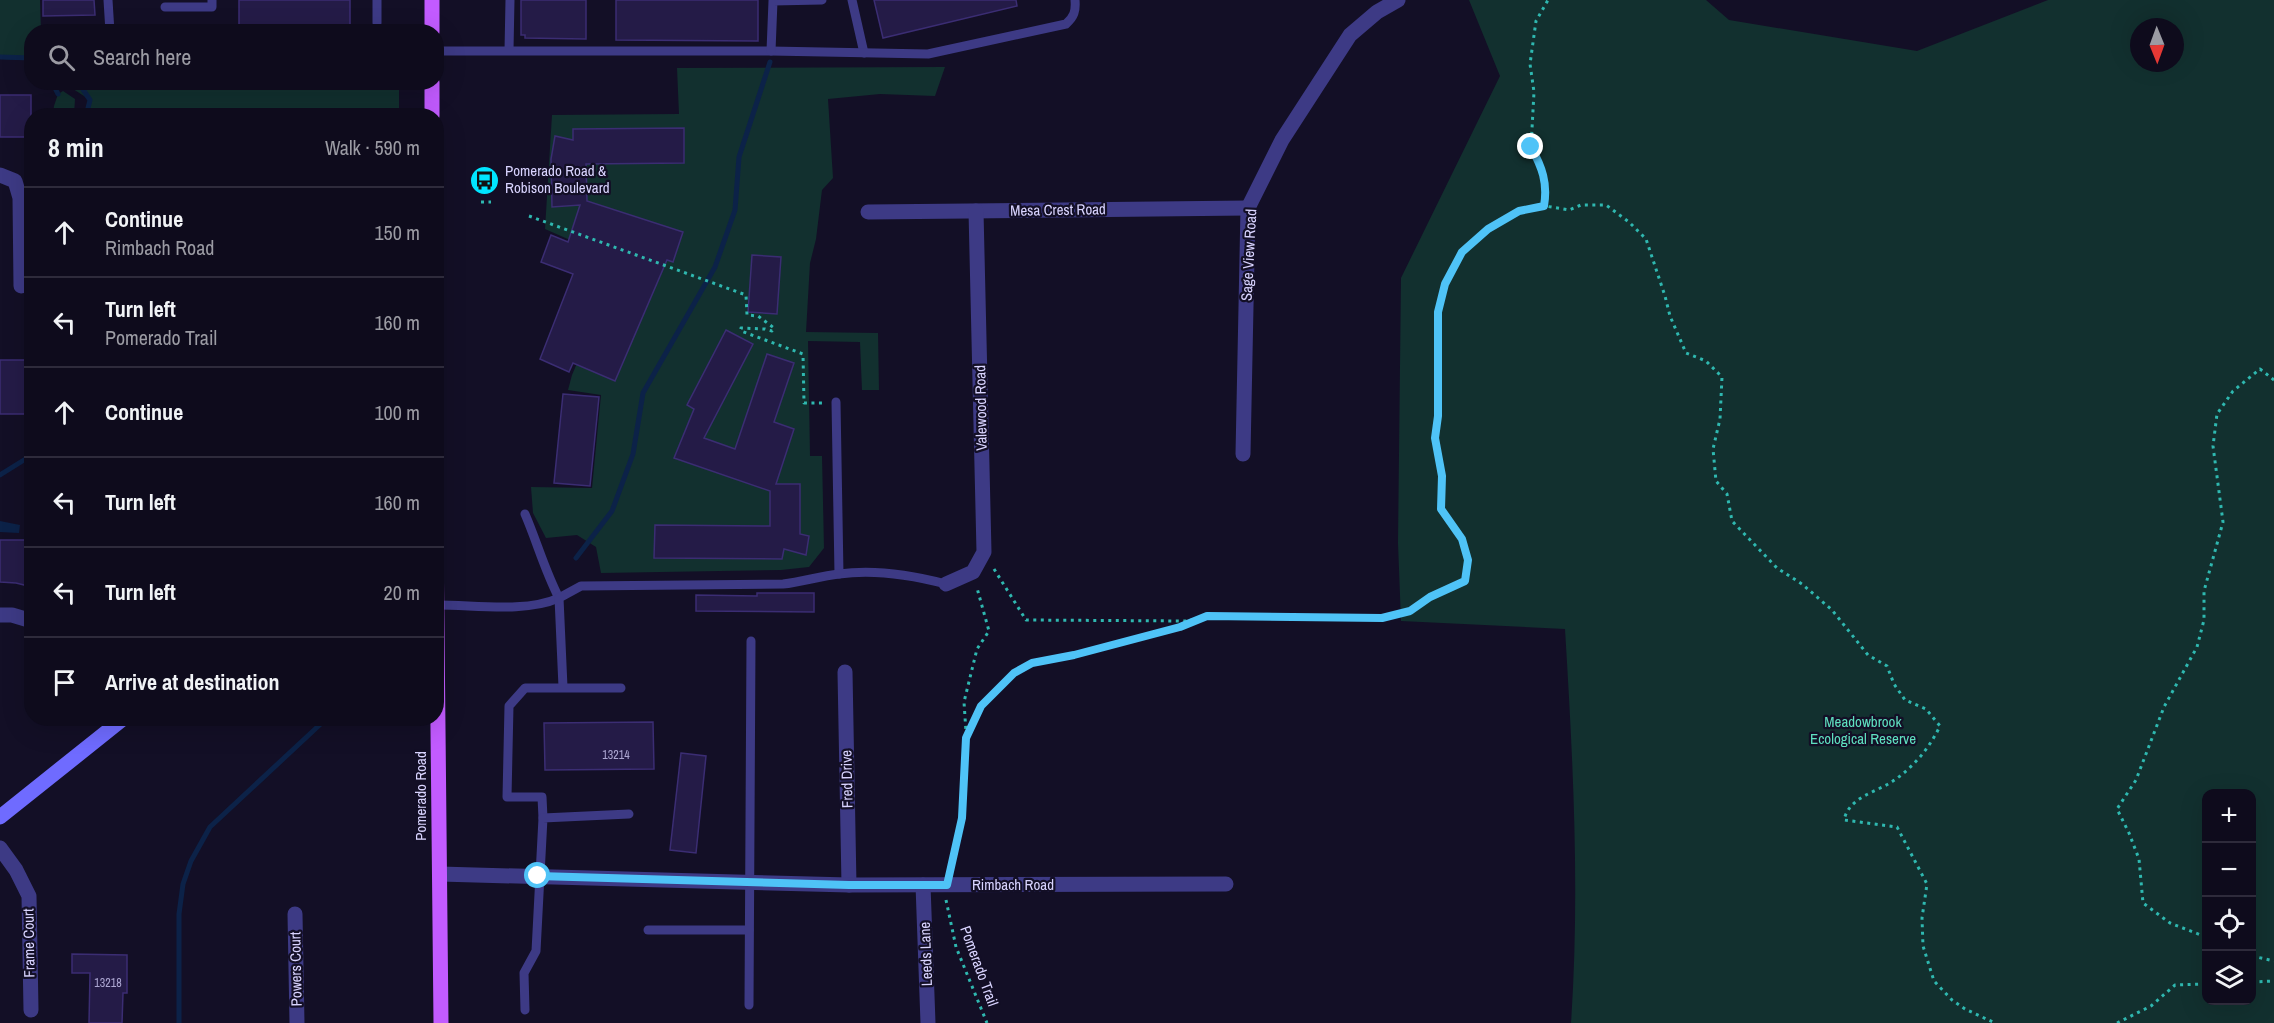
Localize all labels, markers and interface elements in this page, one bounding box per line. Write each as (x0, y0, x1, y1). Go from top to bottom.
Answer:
north arrow (2130, 18, 2184, 72)
search box (24, 24, 444, 90)
icon: search (45, 41, 78, 74)
text: Search here (93, 42, 191, 72)
text: 8 min (48, 130, 104, 165)
route end (1517, 133, 1543, 159)
text: Walk · 590 m (325, 134, 420, 161)
place label: Pomerado Road & Robison Boulevard (505, 160, 610, 198)
bus stop icon: Pomerado Road & Robison Boulevard (468, 164, 500, 196)
street label: Mesa Crest Road (1010, 198, 1106, 221)
text: Continue (105, 204, 183, 234)
street label: Sage View Road (1236, 208, 1261, 302)
icon: ahead (48, 216, 81, 249)
text: 150 m (374, 219, 420, 246)
text: Rimbach Road (105, 234, 214, 261)
text: Turn left (105, 294, 176, 324)
icon: left (48, 306, 81, 339)
text: 160 m (374, 309, 420, 336)
text: Pomerado Trail (105, 324, 217, 351)
street label: Valewood Road (969, 365, 992, 451)
icon: ahead (48, 396, 81, 429)
text: Continue (105, 397, 183, 427)
text: 100 m (374, 399, 420, 426)
icon: left (48, 486, 81, 519)
text: Turn left (105, 487, 176, 517)
text: 160 m (374, 489, 420, 516)
icon: left (48, 576, 81, 609)
text: Turn left (105, 577, 176, 607)
text: 20 m (384, 579, 420, 606)
icon: arrive (48, 666, 81, 699)
text: Arrive at destination (105, 667, 279, 697)
park label: Meadowbrook Ecological Reserve (1810, 711, 1916, 749)
house number: 13214 (602, 747, 630, 763)
street label: Fred Drive (835, 750, 858, 808)
street label: Pomerado Road (410, 751, 431, 841)
map controls (2202, 789, 2256, 1005)
button: + (2202, 789, 2256, 843)
button: − (2202, 843, 2256, 897)
route start (524, 862, 550, 888)
street label: Rimbach Road (972, 874, 1054, 895)
button: locate (2202, 897, 2256, 951)
street label: Frame Court (17, 908, 40, 978)
street label: Leeds Lane (914, 921, 937, 987)
street label: Pomerado Trail (955, 923, 1004, 1009)
street label: Powers Court (284, 931, 307, 1006)
button: layers (2202, 951, 2256, 1005)
house number: 13218 (94, 975, 122, 991)

